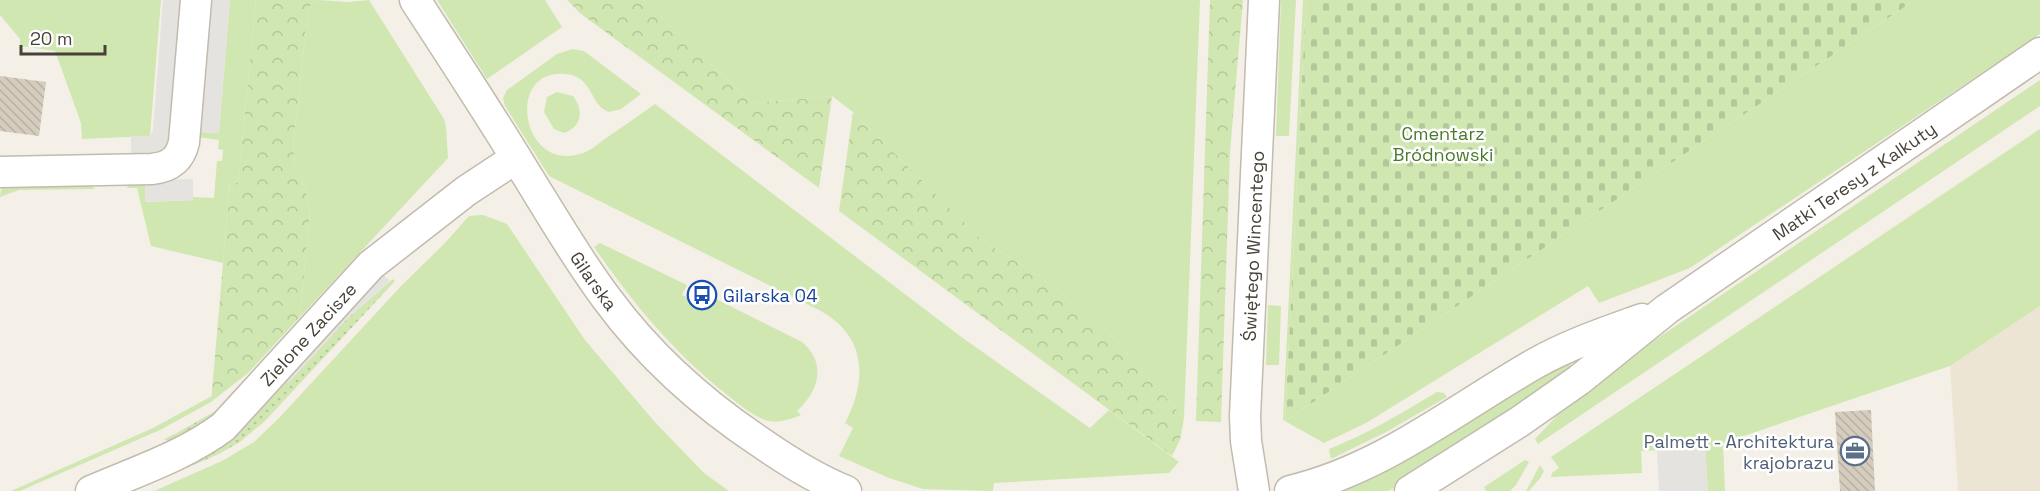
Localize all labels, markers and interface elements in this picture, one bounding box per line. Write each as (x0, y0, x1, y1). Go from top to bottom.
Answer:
scale bar (21, 18, 105, 56)
text: 20 m (30, 27, 73, 50)
street label: Matki Teresy z Kalkuty (1768, 116, 1940, 245)
park label: Cmentarz Bródnowski (1393, 122, 1493, 166)
street label: Świętego Wincentego (1237, 150, 1269, 342)
street label: Gilarska (566, 247, 623, 315)
street label: Zielone Zacisze (255, 277, 361, 391)
bus stop icon: Gilarska 04 (686, 279, 718, 311)
place label: Gilarska 04 (723, 284, 817, 307)
place label: Palmett - Architektura krajobrazu (1644, 430, 1834, 474)
office icon: Palmett - Architektura krajobrazu (1839, 435, 1871, 467)

